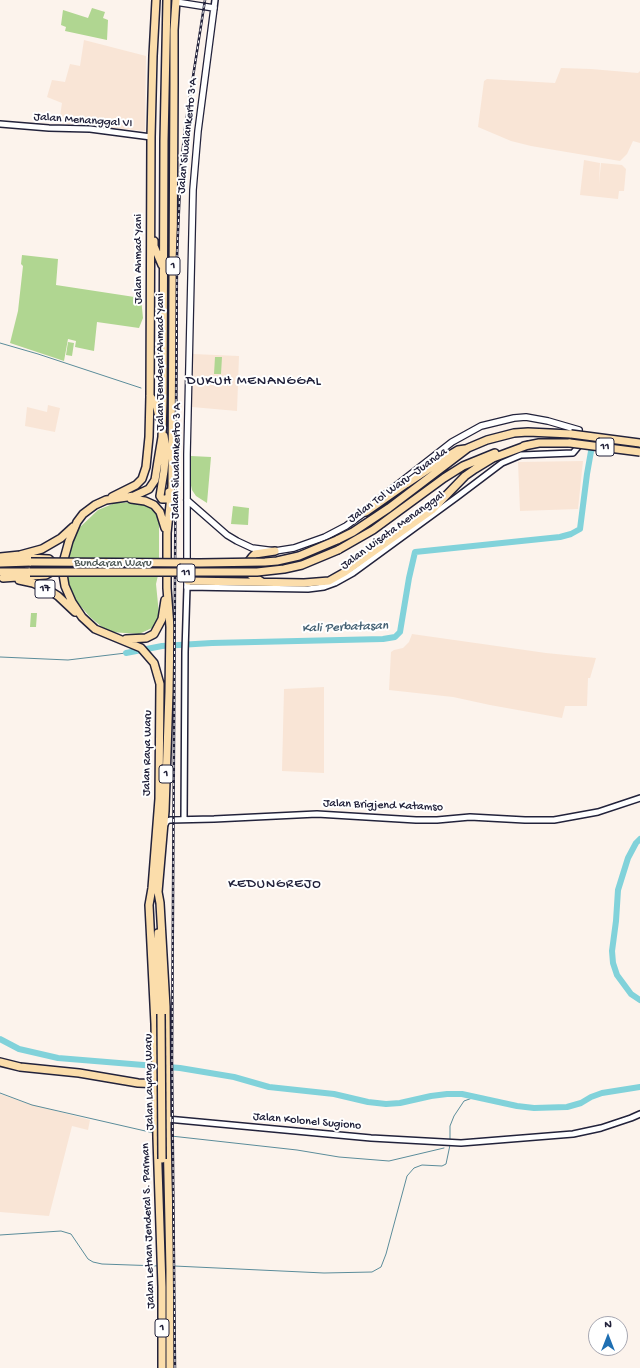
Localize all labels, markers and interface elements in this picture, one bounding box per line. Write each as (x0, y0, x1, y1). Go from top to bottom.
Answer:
street label: Jalan Siwalankerto 3 A (175, 78, 201, 194)
street label: Jalan Menanggal VI (33, 110, 133, 132)
street label: Jalan Ahmad Yani (132, 214, 146, 304)
road number: 1 (166, 257, 180, 275)
street label: Jalan Jenderal Ahmad Yani (154, 293, 168, 431)
district label: DUKUH MENANGGAL (186, 374, 322, 390)
street label: Jalan Siwalankerto 3 A (169, 403, 185, 519)
road number: 11 (596, 438, 614, 456)
street label: Jalan Tol Waru–Juanda (345, 445, 451, 527)
street label: Jalan Wisata Menanggal (338, 489, 448, 573)
park label: Bundaran Waru (74, 557, 152, 571)
road number: 11 (177, 564, 195, 582)
road number: 17 (35, 580, 55, 598)
water label: Kali Perbatasan (302, 619, 388, 637)
street label: Jalan Raya Waru (140, 710, 156, 796)
road number: 1 (159, 765, 173, 783)
street label: Jalan Brigjend Katamso (323, 797, 443, 815)
district label: KEDUNGREJO (228, 877, 322, 893)
street label: Jalan Layang Waru (142, 1034, 158, 1130)
street label: Jalan Kolonel Sugiono (252, 1110, 362, 1134)
street label: Jalan Letnan Jenderal S. Parman (139, 1143, 159, 1309)
north arrow (588, 1316, 628, 1356)
road number: 1 (155, 1319, 169, 1337)
text: N (604, 1319, 612, 1331)

